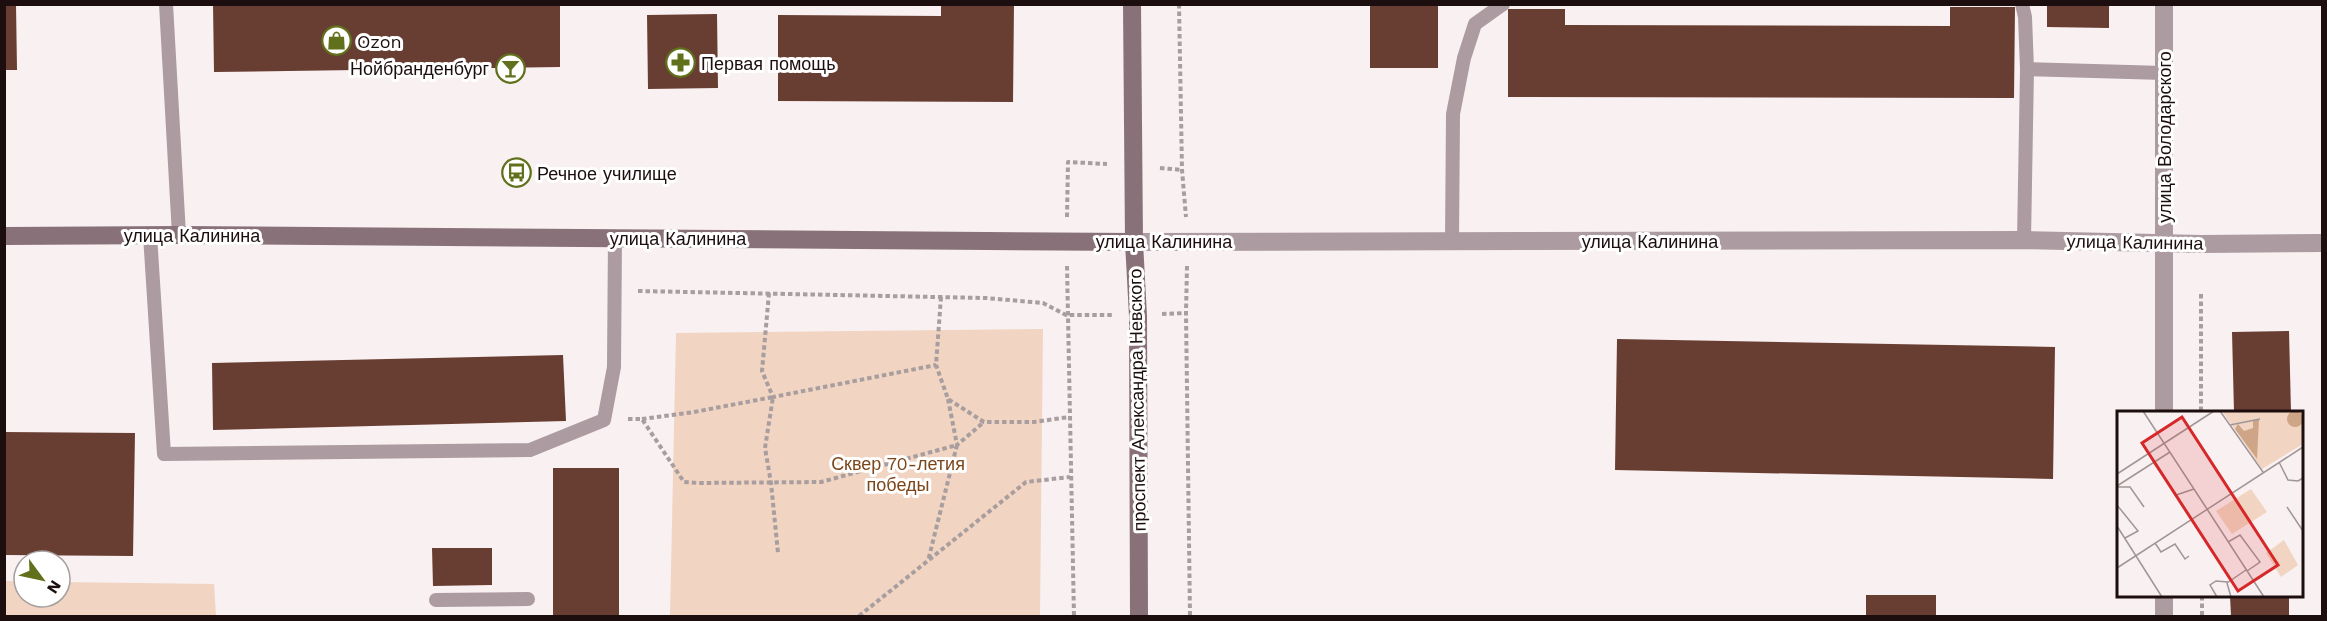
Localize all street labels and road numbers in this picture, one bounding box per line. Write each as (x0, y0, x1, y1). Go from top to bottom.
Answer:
street label: улица Володарского (2154, 51, 2175, 223)
street label: улица Калинина (124, 225, 261, 246)
street label: улица Калинина (610, 228, 747, 249)
street label: улица Калинина (2067, 230, 2204, 254)
street label: улица Калинина (1096, 231, 1233, 252)
street label: улица Калинина (1582, 231, 1719, 252)
street label: проспект Александра Невского (1124, 268, 1150, 532)

